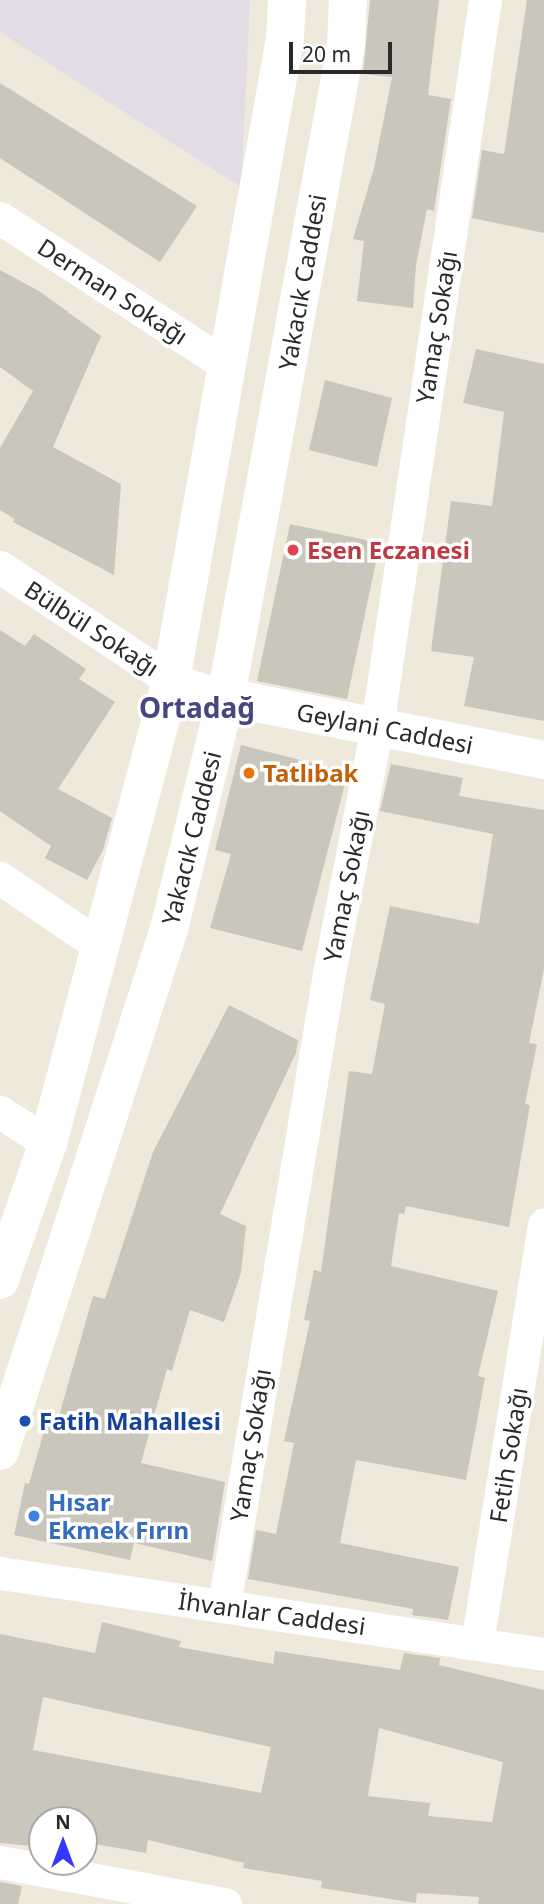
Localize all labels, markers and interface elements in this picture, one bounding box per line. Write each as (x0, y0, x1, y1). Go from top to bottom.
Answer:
scale bar (292, 28, 395, 72)
text: 20 m (302, 40, 351, 68)
street label: Yakacık Caddesi (272, 192, 332, 372)
street label: Derman Sokağı (33, 232, 193, 350)
street label: Yamaç Sokağı (410, 248, 462, 406)
place label: Esen Eczanesi (307, 536, 470, 564)
marker: Esen Eczanesi (285, 542, 301, 558)
street label: Bülbül Sokağı (20, 574, 164, 682)
district label: Ortadağ (139, 690, 255, 724)
street label: Geylani Caddesi (294, 697, 476, 759)
street label: Yakacık Caddesi (155, 748, 227, 928)
place label: Tatlıbak (263, 759, 358, 787)
marker: Tatlıbak (241, 765, 257, 781)
street label: Yamaç Sokağı (317, 807, 375, 965)
street label: Yamaç Sokağı (224, 1366, 276, 1524)
street label: Fetih Sokağı (483, 1385, 533, 1525)
place label: Fatih Mahallesi (39, 1407, 221, 1435)
marker: Fatih Mahallesi (17, 1413, 33, 1429)
place label: Hısar Ekmek Fırın (48, 1488, 189, 1544)
marker: Hısar Ekmek Fırın (26, 1508, 42, 1524)
street label: İhvanlar Caddesi (177, 1586, 367, 1640)
north arrow (28, 1806, 98, 1876)
text: N (55, 1809, 71, 1835)

